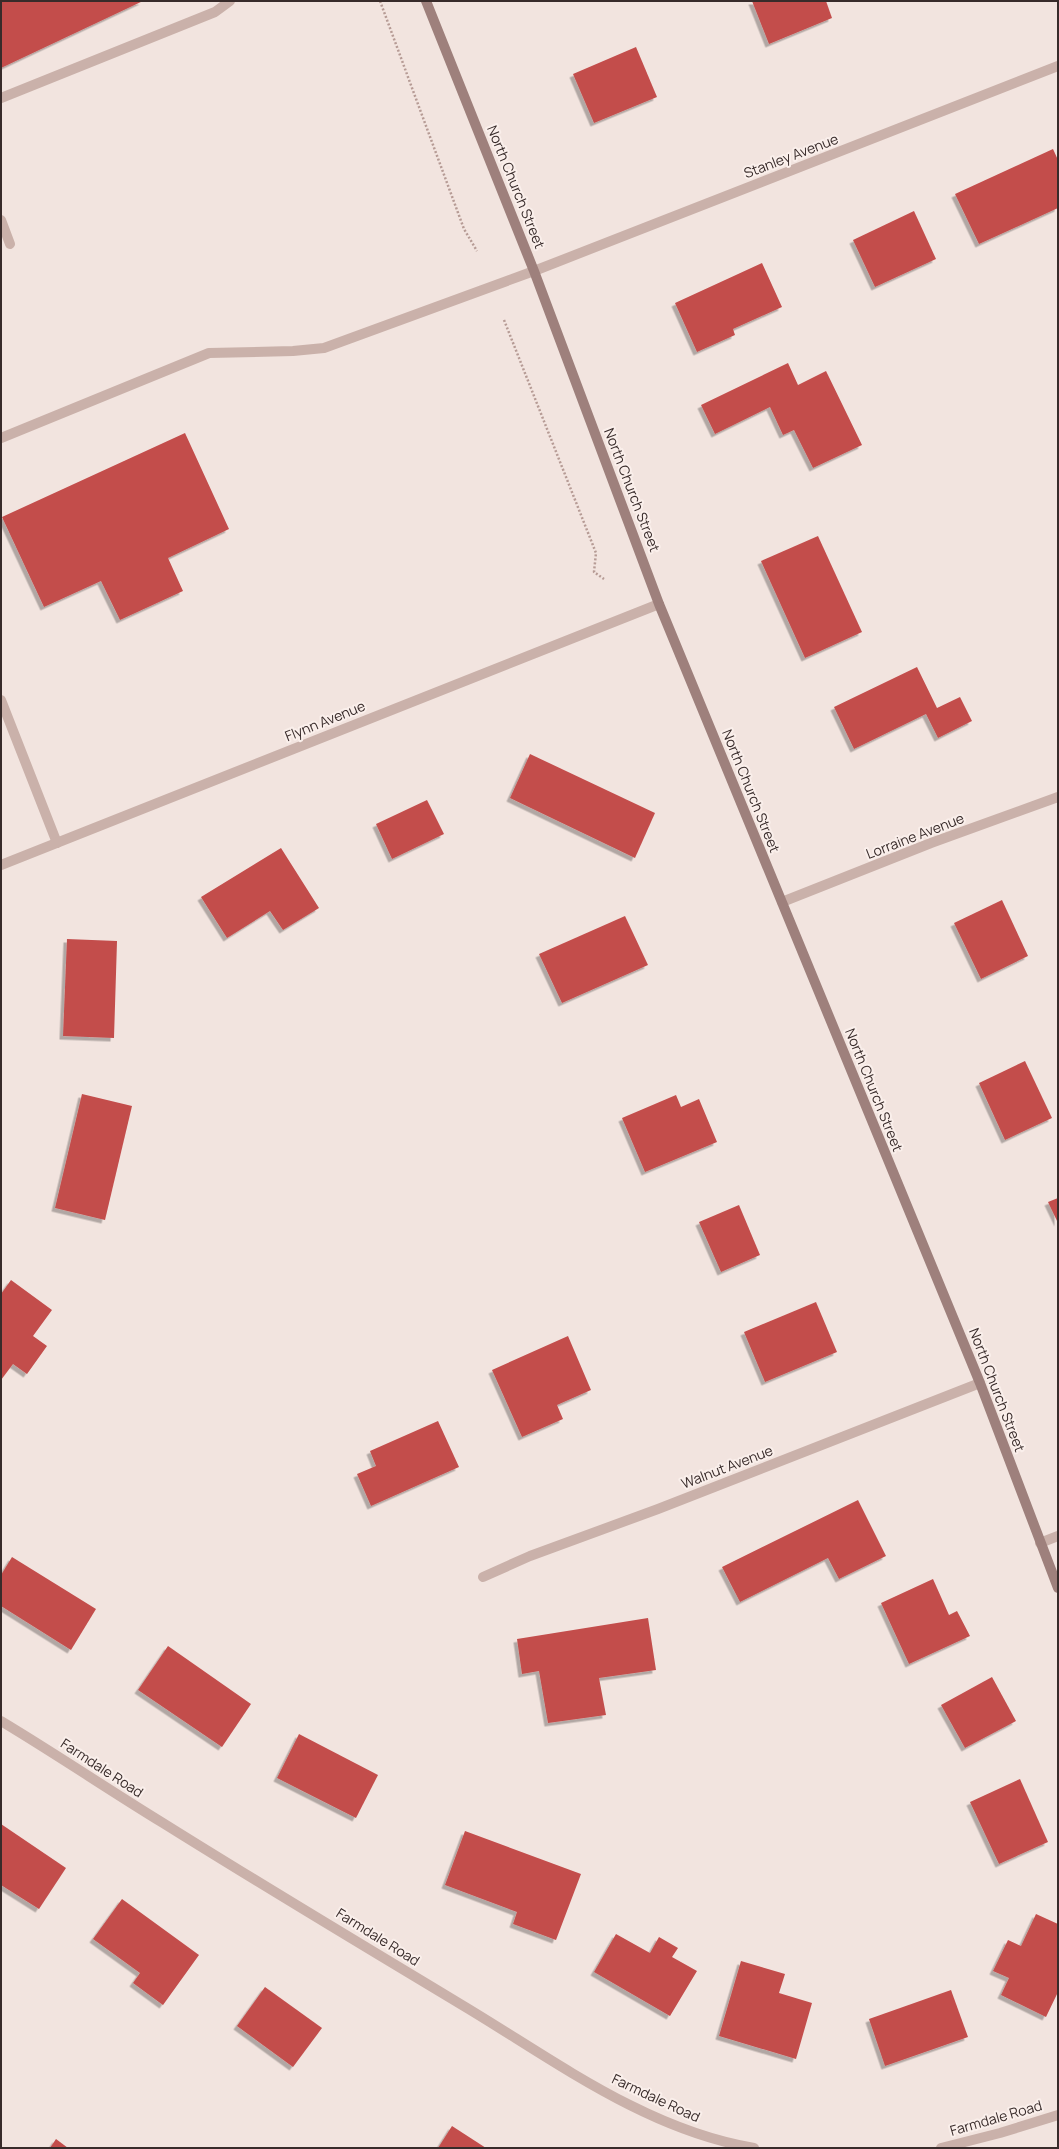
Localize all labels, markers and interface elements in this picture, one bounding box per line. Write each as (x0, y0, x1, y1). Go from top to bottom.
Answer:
street label: North Church Street (483, 122, 550, 252)
street label: Stanley Avenue (741, 129, 841, 182)
street label: North Church Street (600, 425, 665, 555)
street label: Flynn Avenue (282, 696, 368, 745)
street label: North Church Street (718, 726, 785, 856)
street label: Lorraine Avenue (863, 808, 967, 863)
street label: North Church Street (841, 1025, 908, 1155)
street label: North Church Street (965, 1325, 1030, 1455)
street label: Walnut Avenue (678, 1440, 775, 1493)
street label: Farmdale Road (57, 1734, 147, 1801)
street label: Farmdale Road (333, 1903, 424, 1970)
street label: Farmdale Road (609, 2069, 703, 2126)
street label: Farmdale Road (948, 2095, 1044, 2140)

